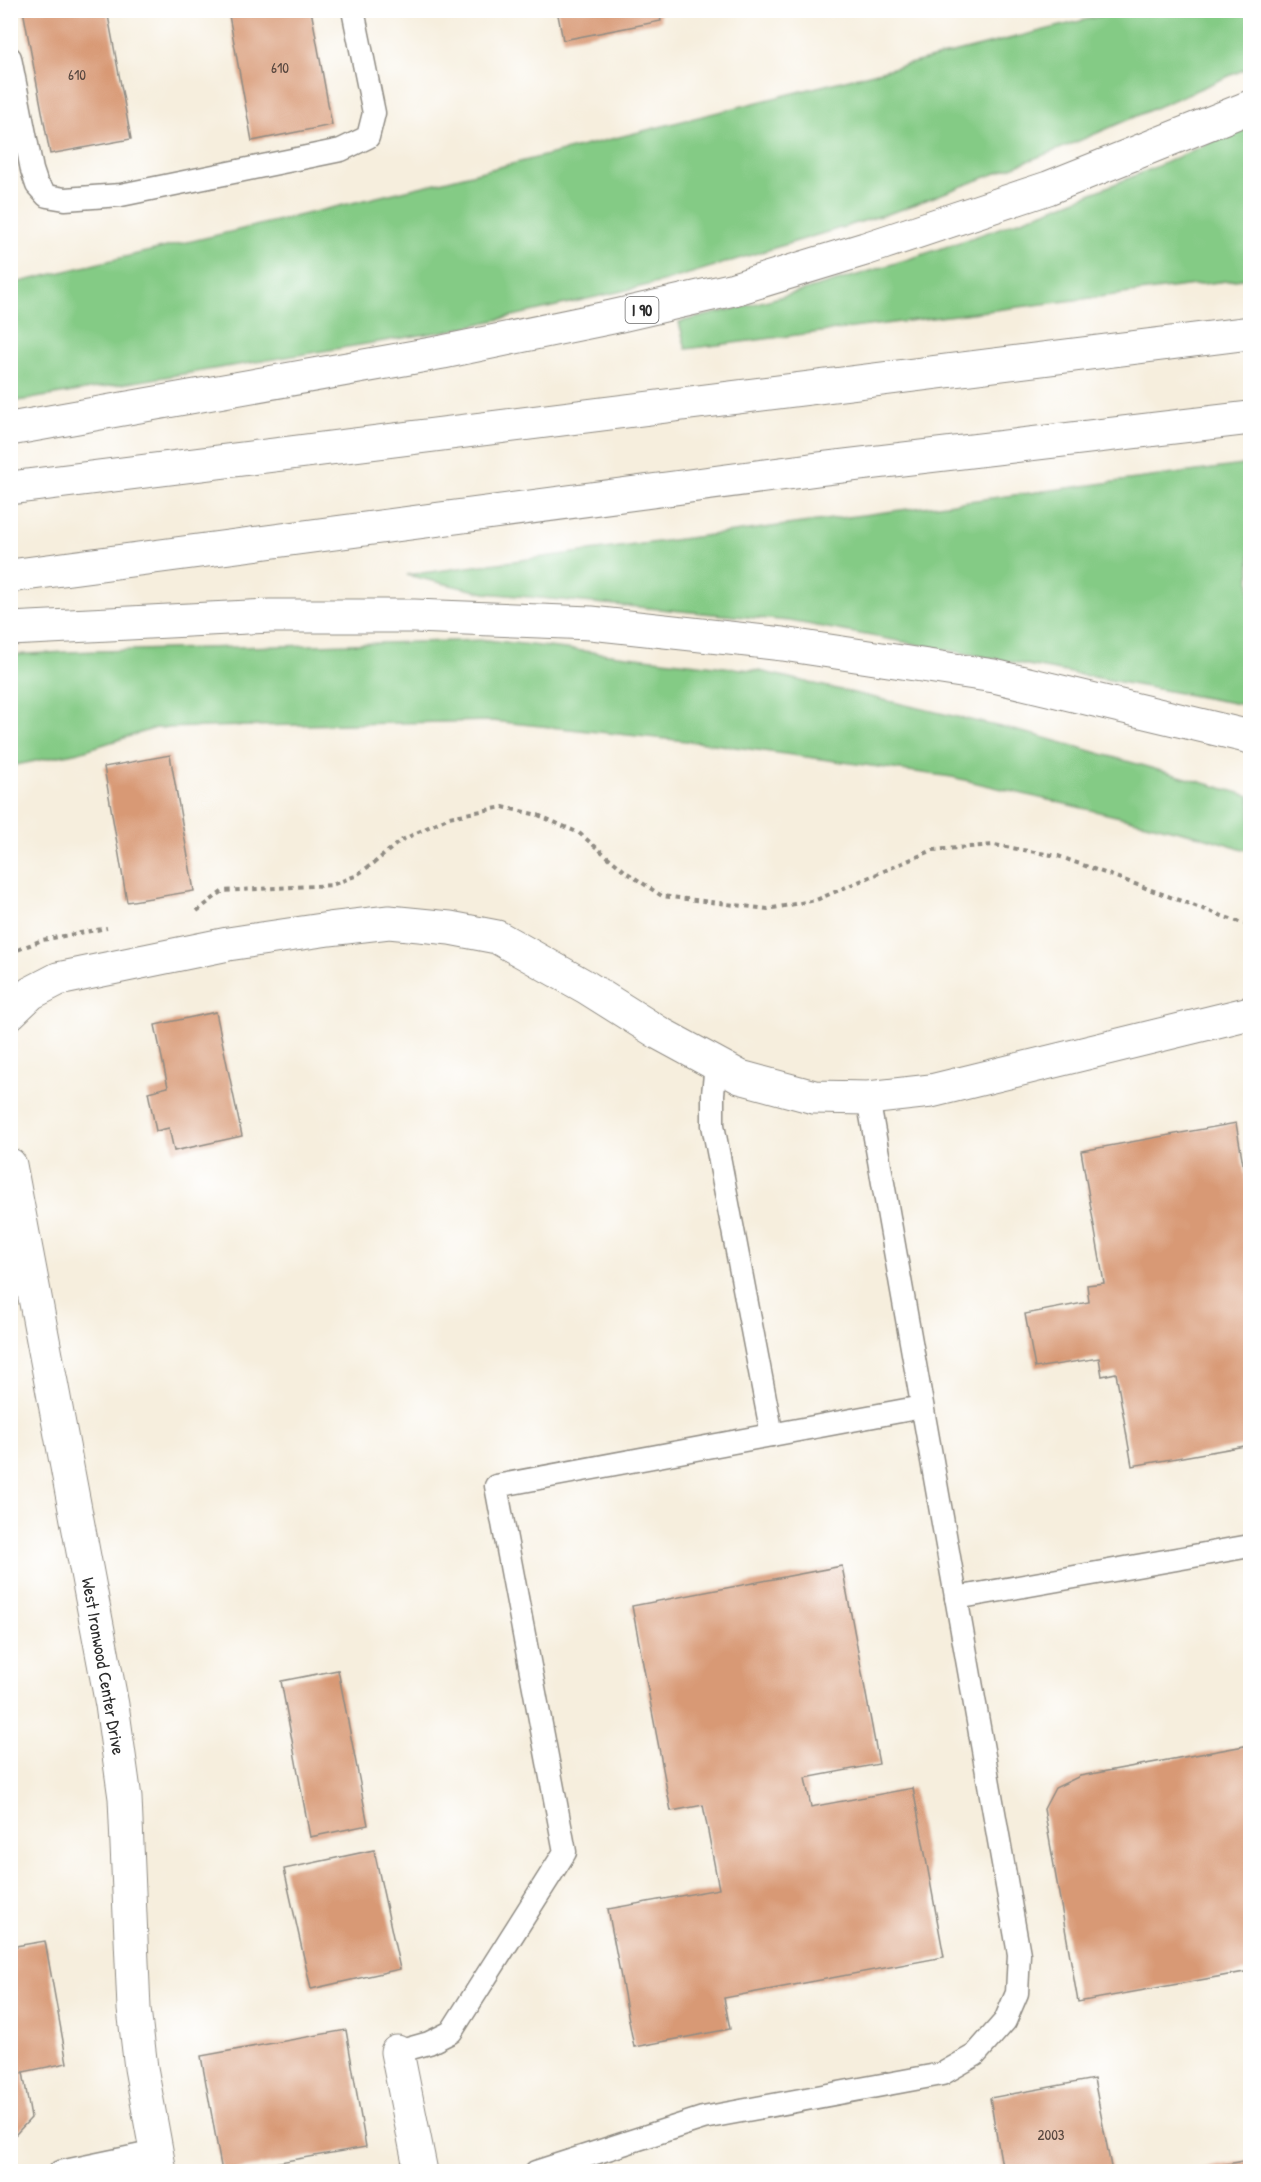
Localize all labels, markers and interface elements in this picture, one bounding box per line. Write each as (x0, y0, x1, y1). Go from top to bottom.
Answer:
house number: 610 (271, 57, 289, 78)
house number: 610 (68, 64, 86, 85)
road number: I 90 (626, 297, 658, 323)
street label: West Ironwood Center Drive (76, 1575, 131, 1756)
house number: 2003 (1037, 2124, 1065, 2145)

